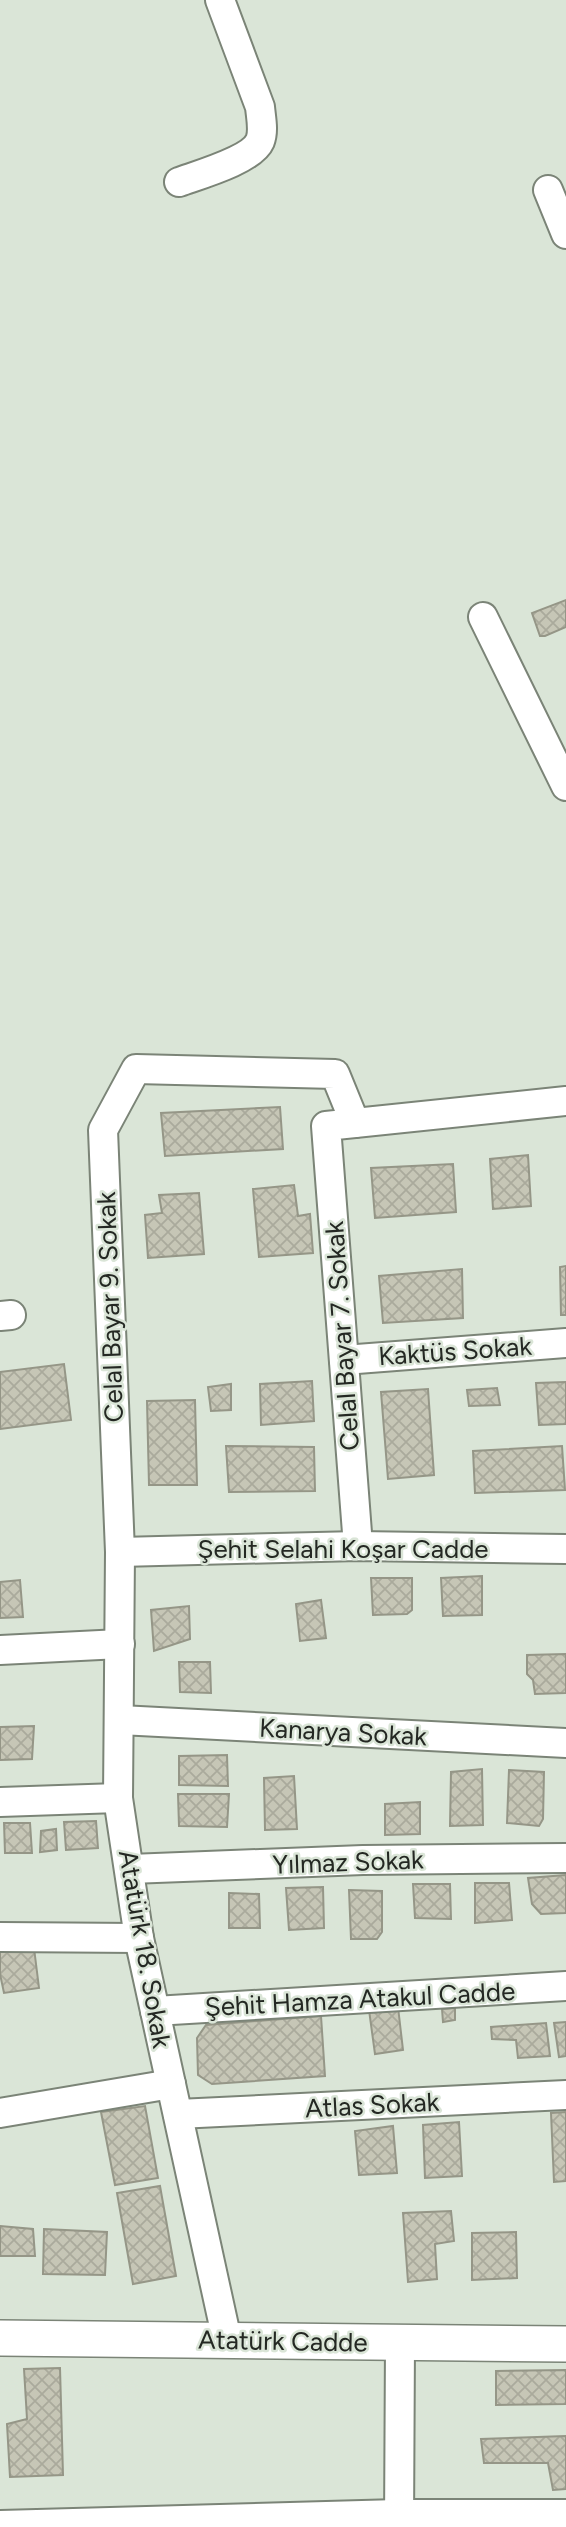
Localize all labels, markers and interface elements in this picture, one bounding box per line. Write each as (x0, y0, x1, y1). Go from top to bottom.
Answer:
street label: Celal Bayar 9. Sokak (90, 1191, 130, 1423)
street label: Celal Bayar 7. Sokak (318, 1220, 366, 1452)
street label: Kaktüs Sokak (377, 1330, 533, 1372)
street label: Şehit Selahi Koşar Cadde (197, 1533, 489, 1565)
street label: Kanarya Sokak (258, 1712, 428, 1752)
street label: Yılmaz Sokak (272, 1843, 425, 1881)
street label: Atatürk 18. Sokak (112, 1847, 178, 2051)
street label: Şehit Hamza Atakul Cadde (204, 1975, 516, 2023)
street label: Atlas Sokak (304, 2085, 440, 2124)
street label: Atatürk Cadde (198, 2324, 368, 2358)

